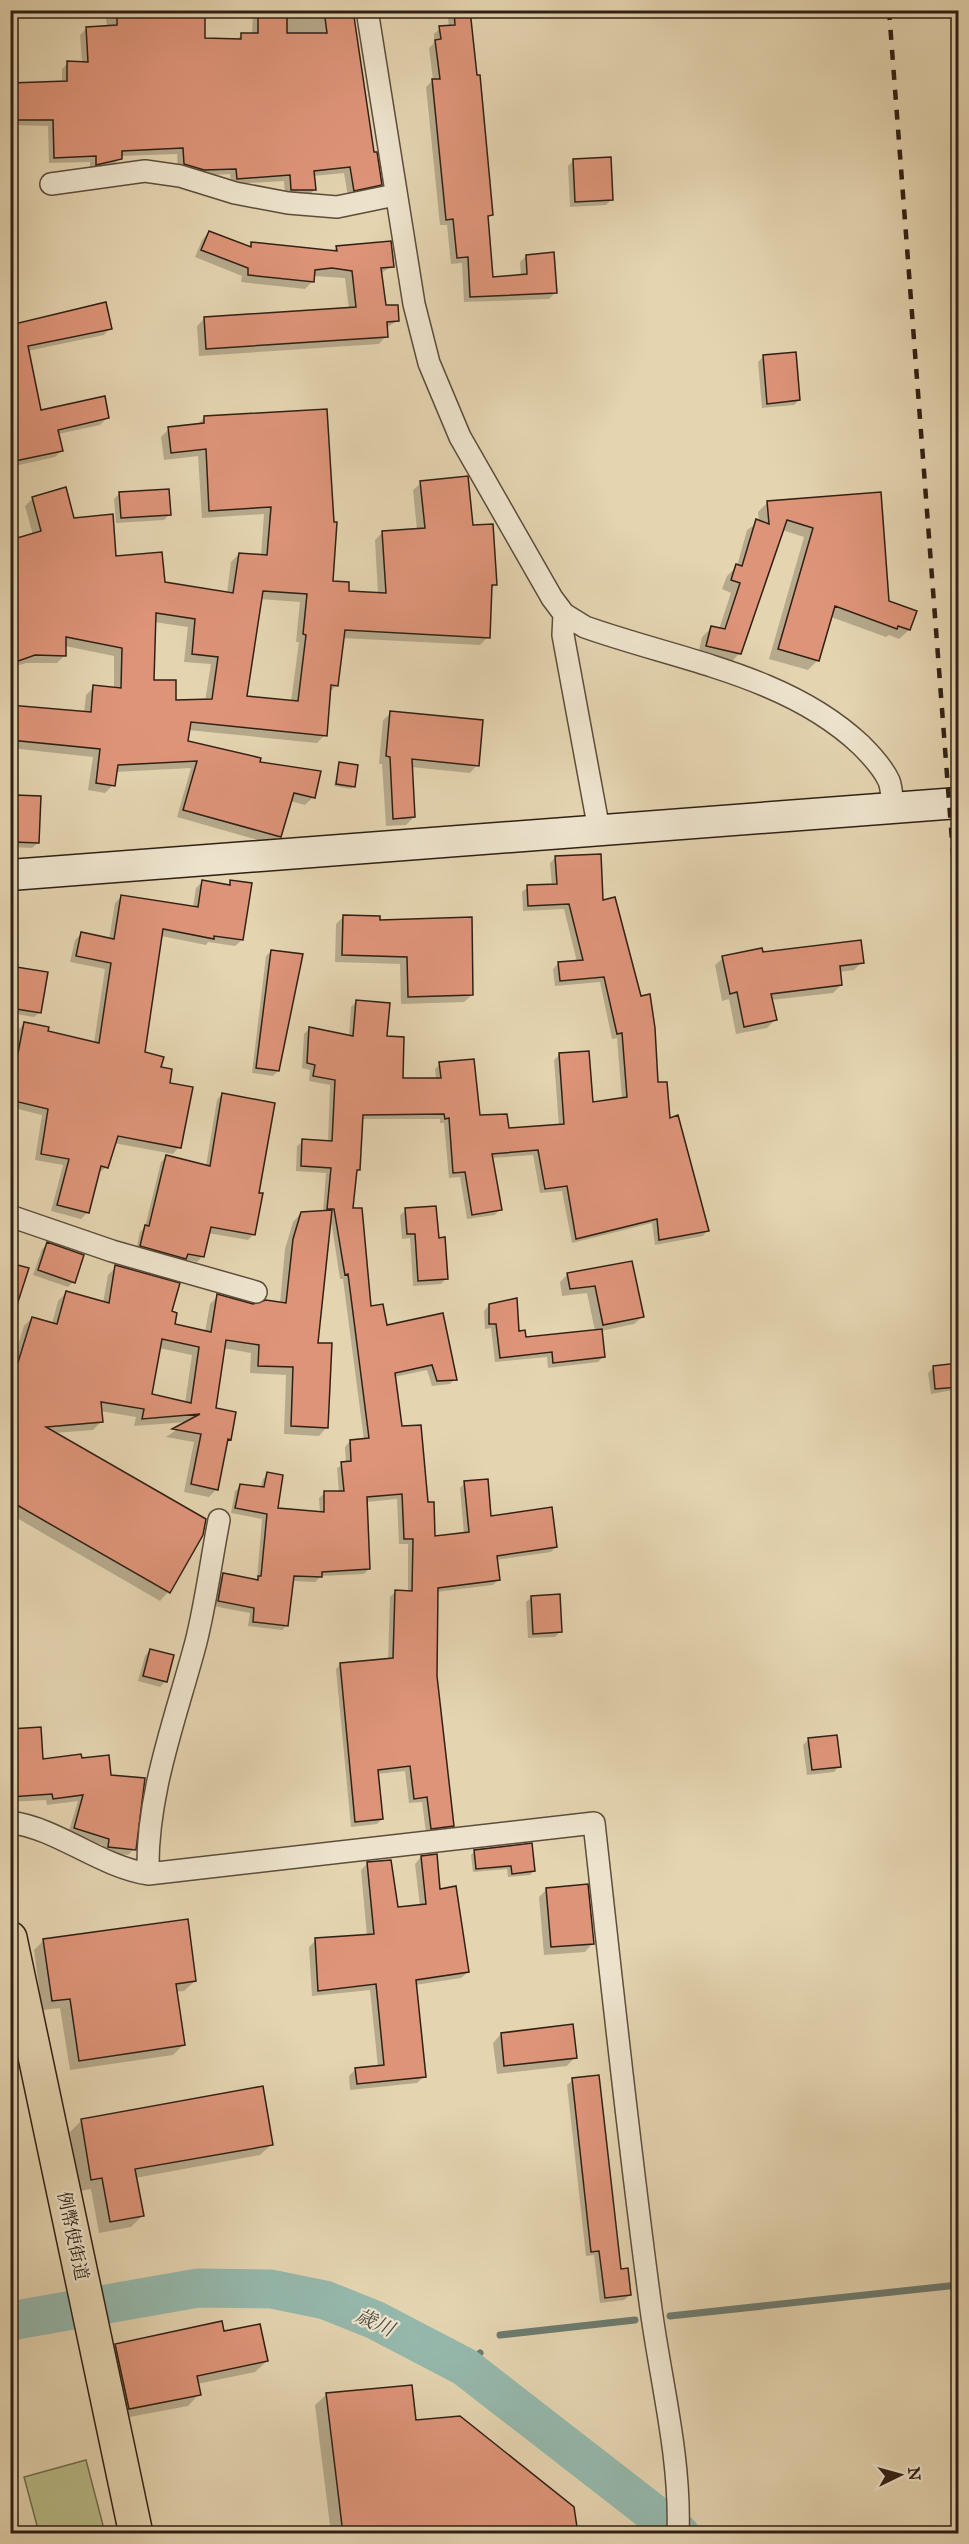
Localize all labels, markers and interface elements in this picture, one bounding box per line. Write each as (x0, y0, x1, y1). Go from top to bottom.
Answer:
street label: 例幣使街道 (53, 2190, 93, 2282)
water label: 歳川 (352, 2303, 400, 2342)
north arrow (870, 2445, 930, 2505)
text: N (904, 2466, 925, 2482)

